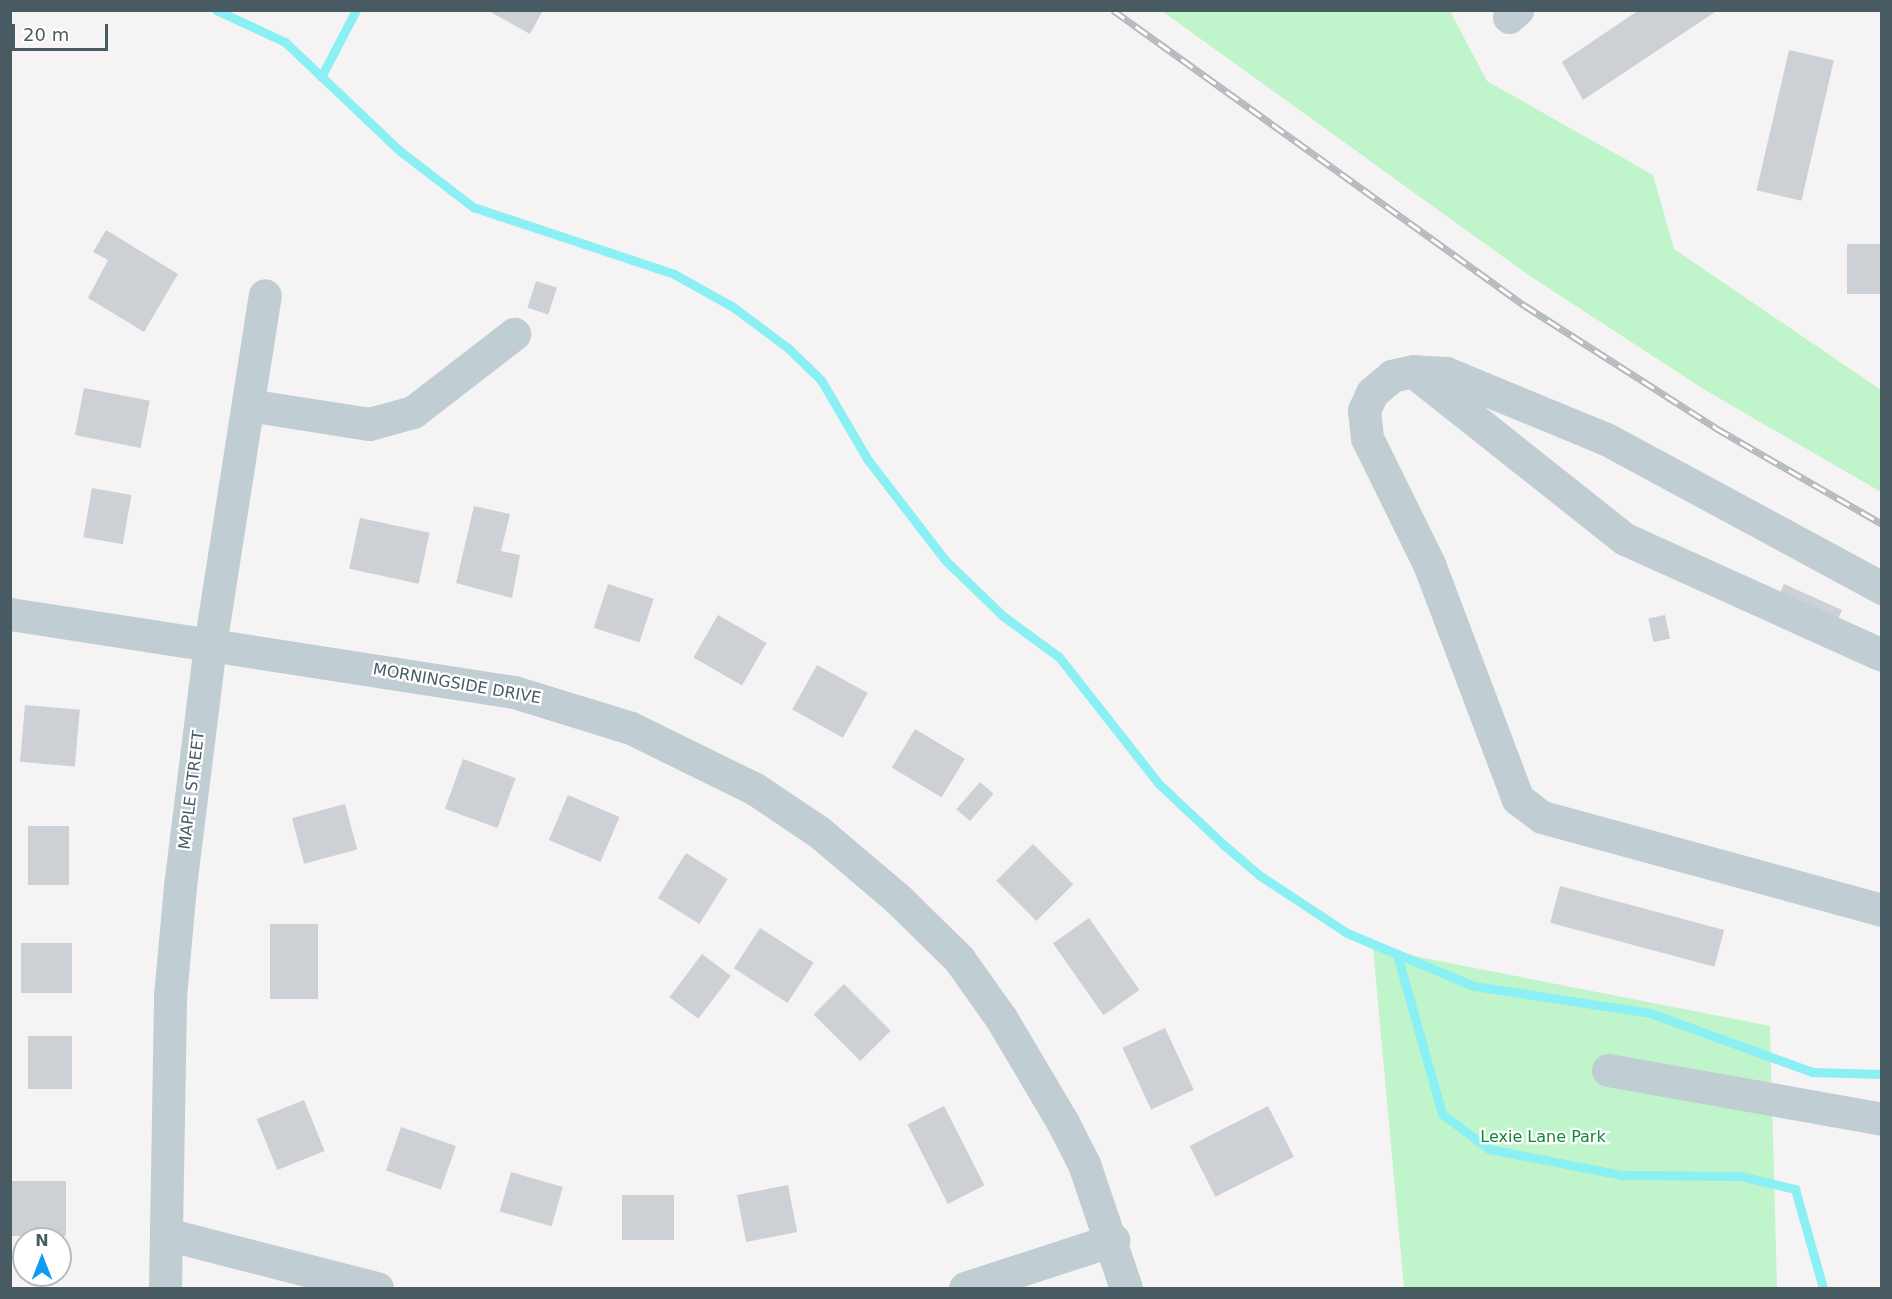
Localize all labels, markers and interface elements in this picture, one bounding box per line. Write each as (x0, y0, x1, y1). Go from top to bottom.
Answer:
scale bar (15, 12, 111, 50)
text: 20 m (23, 24, 69, 45)
street label: MORNINGSIDE DRIVE (372, 660, 542, 708)
street label: MAPLE STREET (175, 730, 209, 850)
park label: Lexie Lane Park (1480, 1127, 1606, 1147)
north arrow (12, 1227, 72, 1287)
text: N (35, 1231, 49, 1250)

